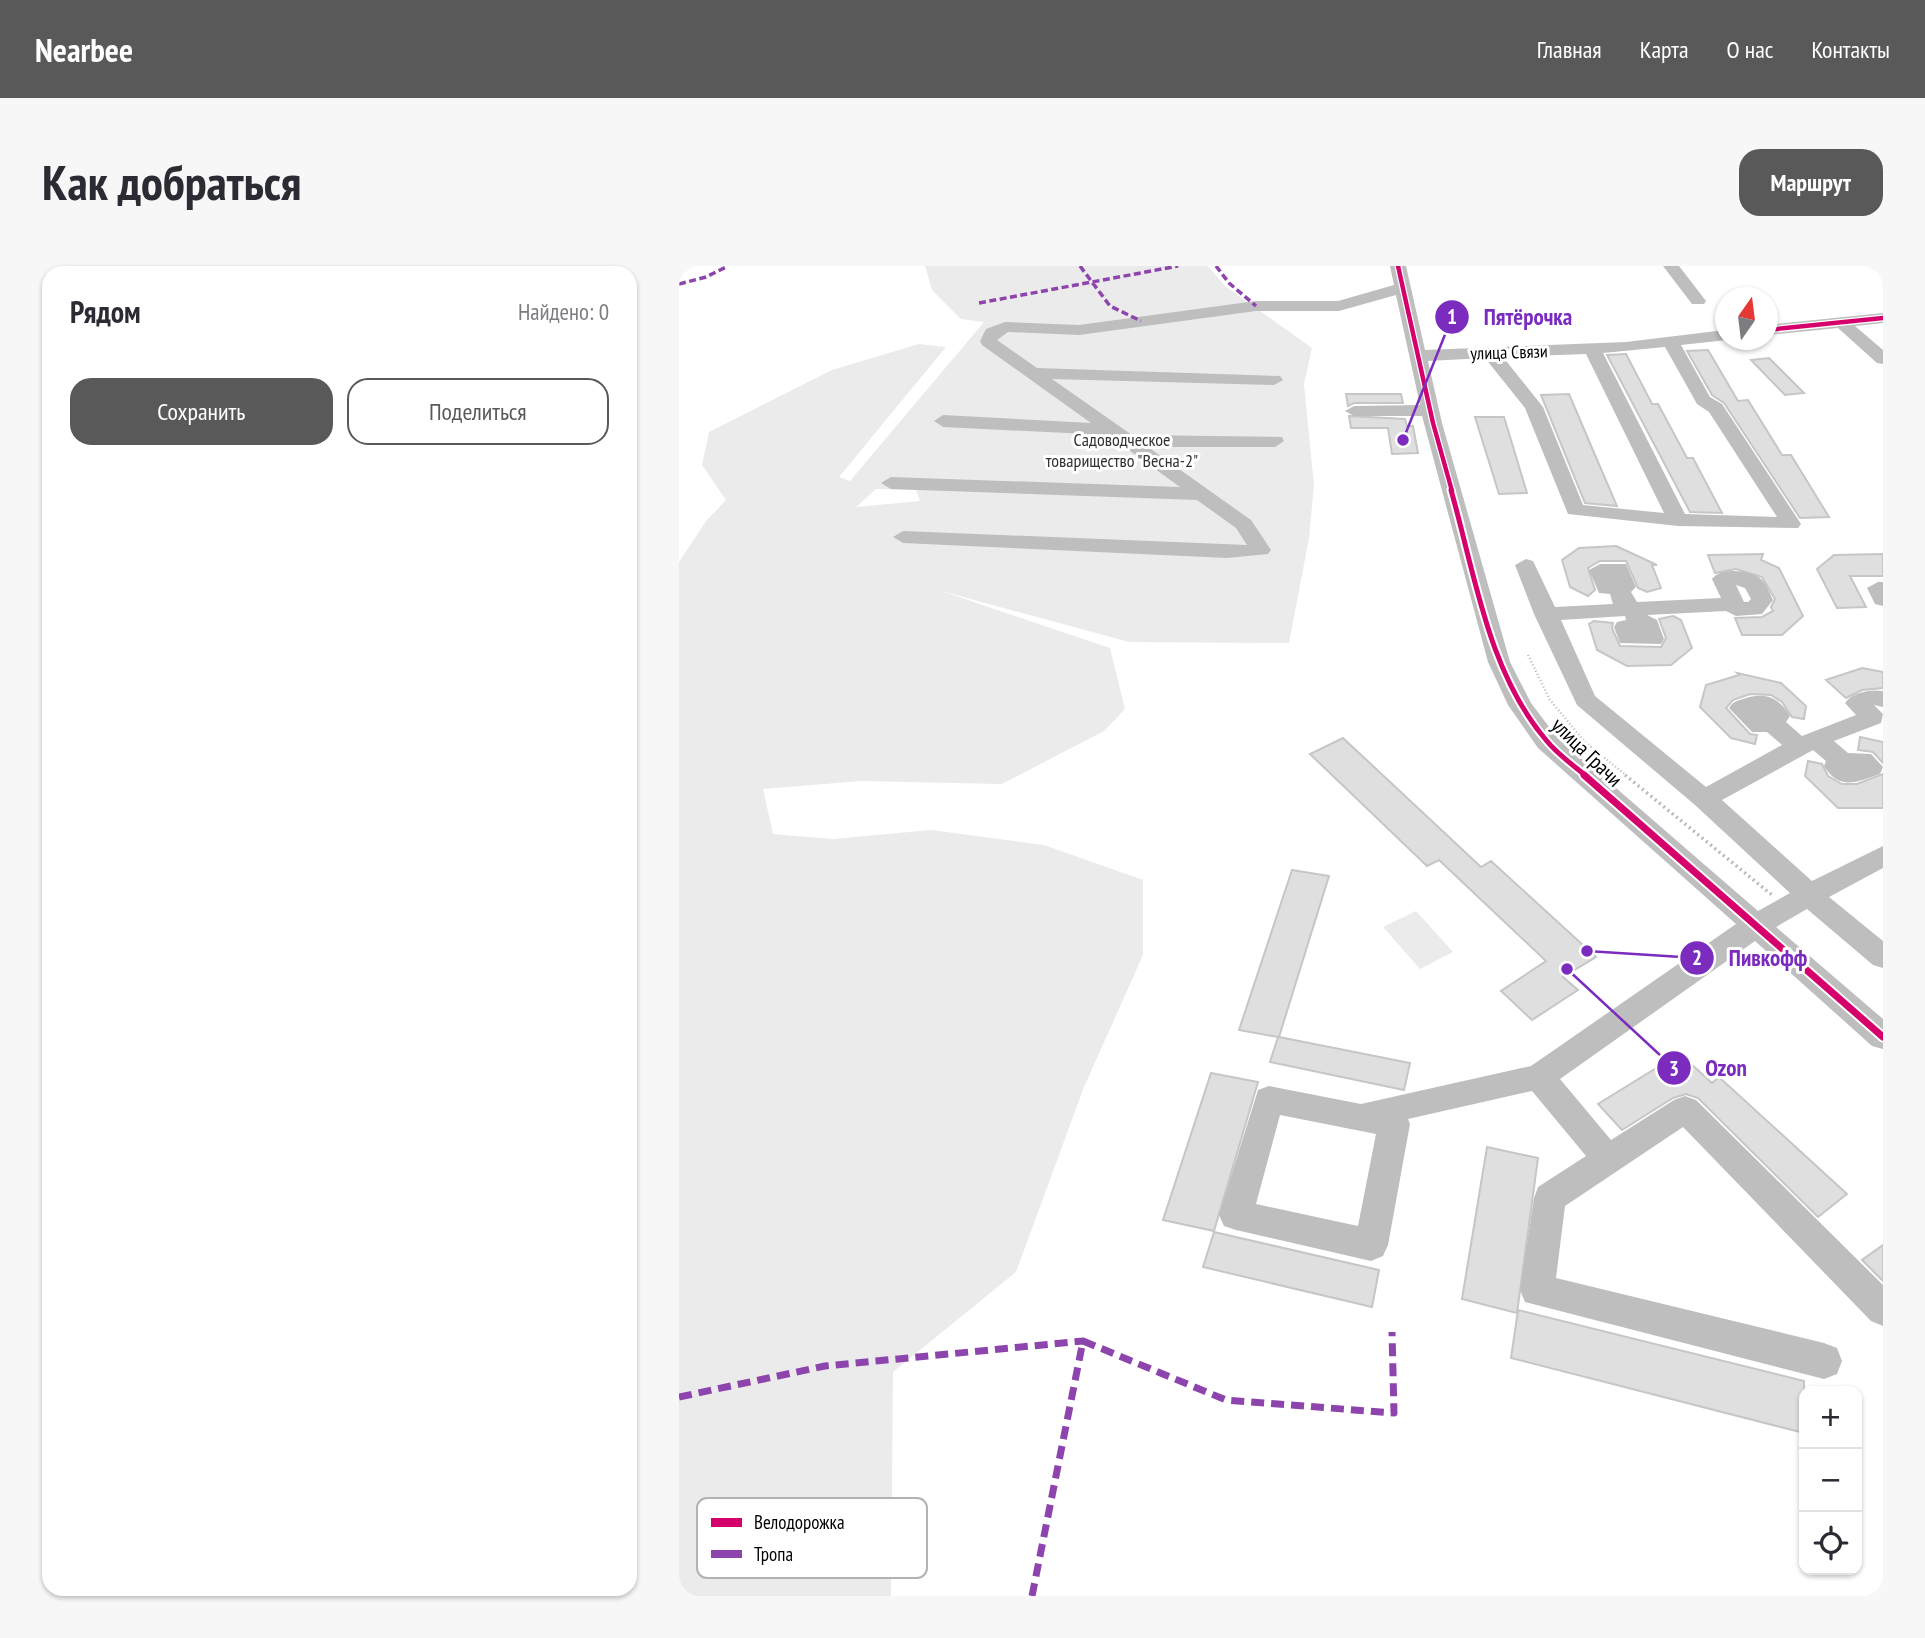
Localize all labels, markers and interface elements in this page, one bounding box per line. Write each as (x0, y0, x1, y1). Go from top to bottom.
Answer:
text: Nearbee (35, 28, 133, 71)
text: Главная (1537, 34, 1602, 65)
text: Карта (1640, 34, 1689, 65)
text: О нас (1727, 34, 1773, 65)
text: Контакты (1811, 34, 1890, 65)
button: Маршрут (1739, 149, 1883, 216)
text: Как добраться (42, 150, 301, 214)
north arrow (1715, 287, 1778, 350)
text: Рядом (70, 292, 141, 331)
callout: Пятёрочка (1435, 295, 1586, 339)
text: Найдено: 0 (518, 297, 609, 326)
text: Пятёрочка (1484, 302, 1572, 331)
text: 1 (1447, 303, 1457, 330)
street label: улица Связи (1470, 339, 1548, 365)
button: Сохранить (70, 378, 333, 445)
button: Поделиться (347, 378, 609, 445)
park label: Садоводческое товарищество "Весна-2" (1046, 428, 1198, 472)
street label: улица Грачи (1546, 712, 1628, 792)
callout: Пивкофф (1680, 936, 1821, 980)
text: Пивкофф (1729, 943, 1807, 972)
text: 2 (1692, 944, 1702, 971)
callout: Ozon (1656, 1046, 1761, 1090)
text: Ozon (1705, 1053, 1747, 1082)
text: 3 (1669, 1055, 1679, 1082)
map controls (1799, 1386, 1862, 1575)
button: + (1799, 1386, 1862, 1449)
button: − (1799, 1449, 1862, 1512)
legend (697, 1498, 927, 1578)
text: Велодорожка (754, 1510, 845, 1534)
button: locate (1799, 1512, 1862, 1575)
text: Тропа (754, 1542, 793, 1566)

